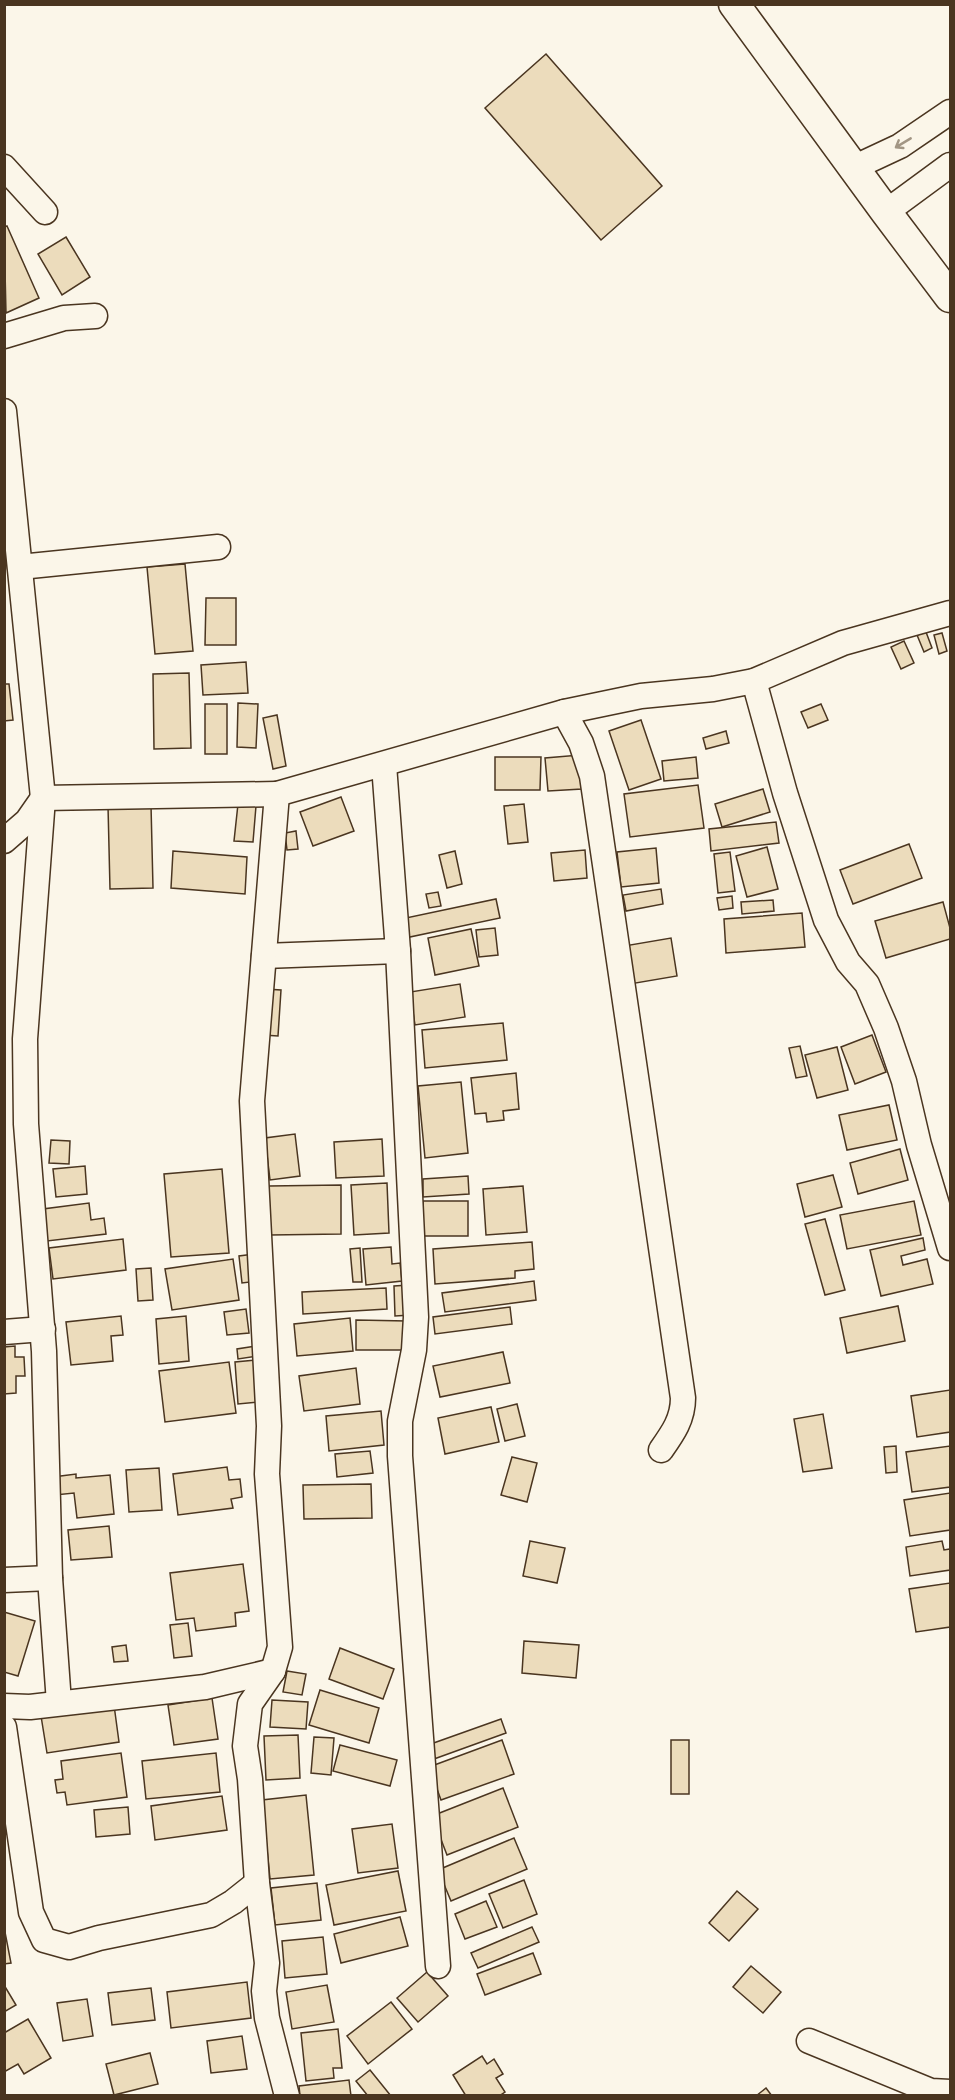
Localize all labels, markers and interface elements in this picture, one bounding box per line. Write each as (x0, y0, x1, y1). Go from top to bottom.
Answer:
one-way arrow (895, 137, 912, 149)

